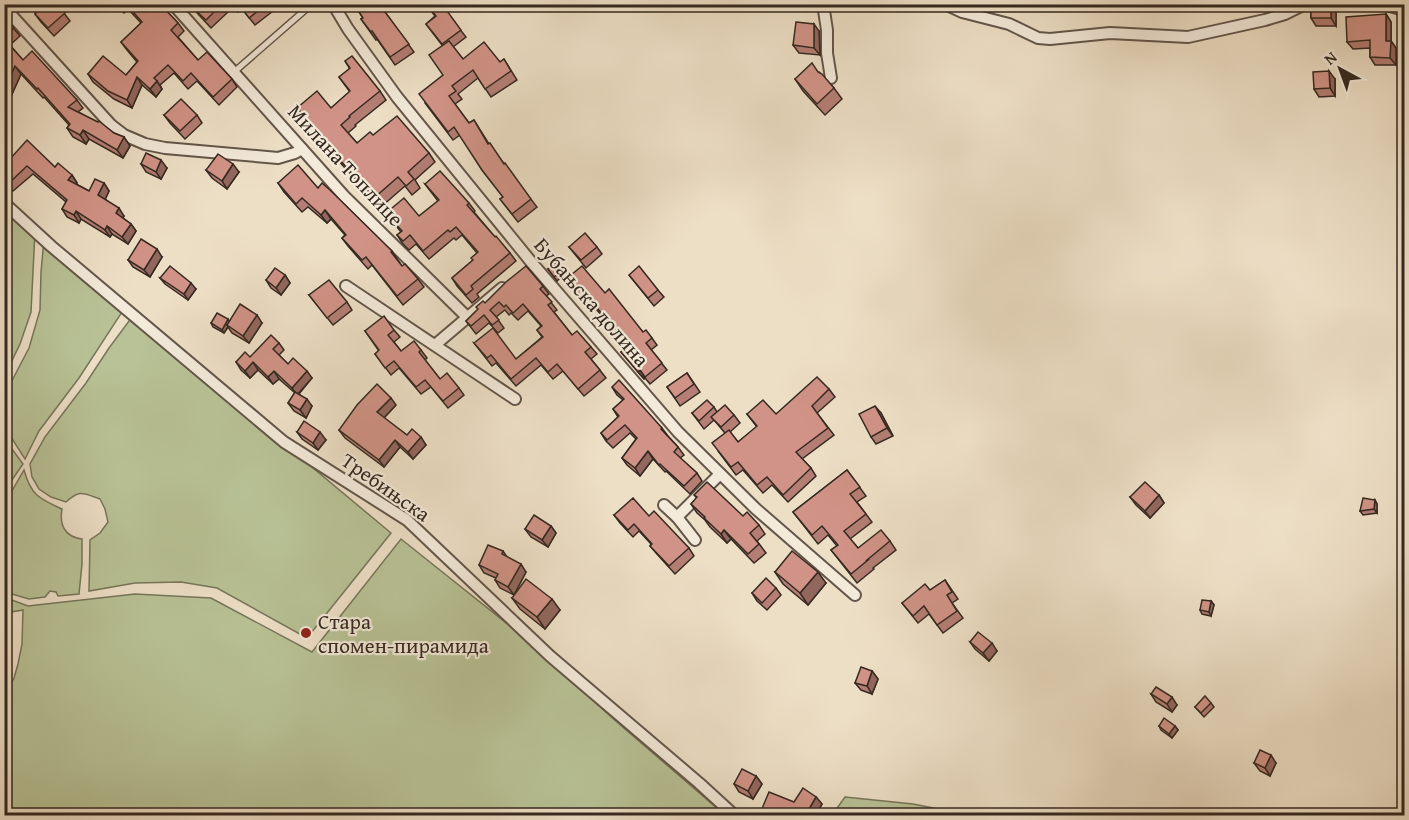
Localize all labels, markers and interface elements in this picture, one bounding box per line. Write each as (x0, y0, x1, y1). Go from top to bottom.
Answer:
north arrow (1310, 39, 1370, 99)
text: N (1318, 45, 1342, 70)
street label: Милана Топлице (281, 97, 411, 233)
street label: Бубањска долина (527, 231, 657, 373)
street label: Требињска (335, 445, 437, 529)
place label: Стара спомен-пирамида (318, 606, 489, 661)
marker: Стара спомен-пирамида (299, 626, 313, 640)

